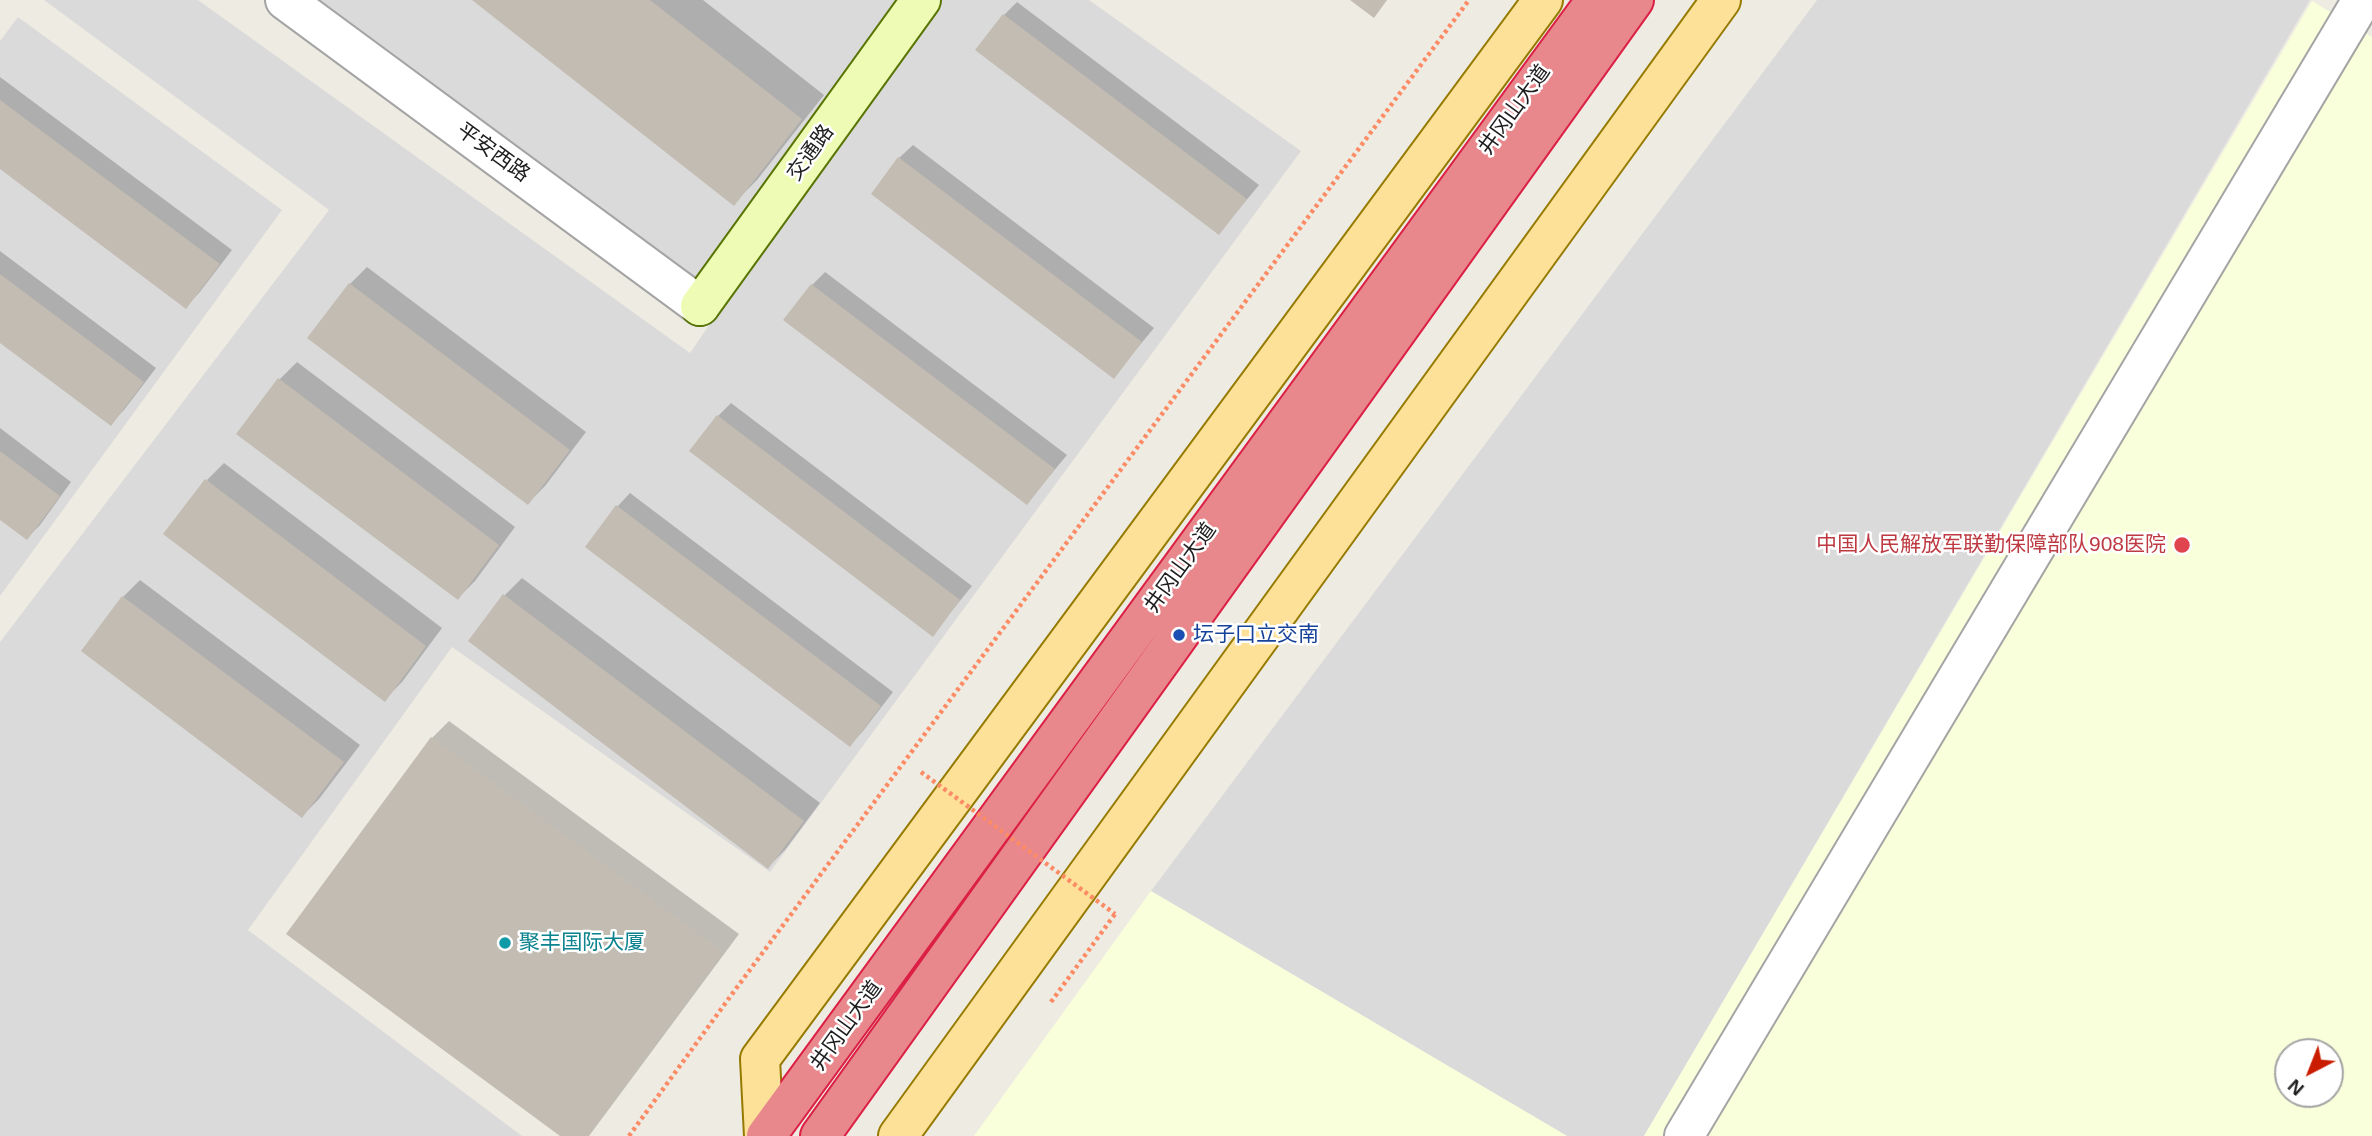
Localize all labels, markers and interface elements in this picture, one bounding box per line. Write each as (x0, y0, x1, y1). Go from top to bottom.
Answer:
street label: 井冈山大道 (1474, 60, 1556, 160)
street label: 平安西路 (452, 118, 534, 188)
street label: 交通路 (782, 120, 840, 186)
street label: 井冈山大道 (1140, 518, 1222, 618)
place label: 中国人民解放军联勤保障部队908医院 (1816, 532, 2166, 558)
marker: 中国人民解放军联勤保障部队908医院 (2172, 535, 2192, 555)
place label: 坛子口立交南 (1193, 622, 1319, 648)
marker: 坛子口立交南 (1171, 627, 1187, 643)
place label: 聚丰国际大厦 (519, 930, 645, 956)
marker: 聚丰国际大厦 (497, 935, 513, 951)
street label: 井冈山大道 (806, 976, 888, 1076)
north arrow (2274, 1038, 2344, 1108)
text: N (2284, 1075, 2308, 1100)

